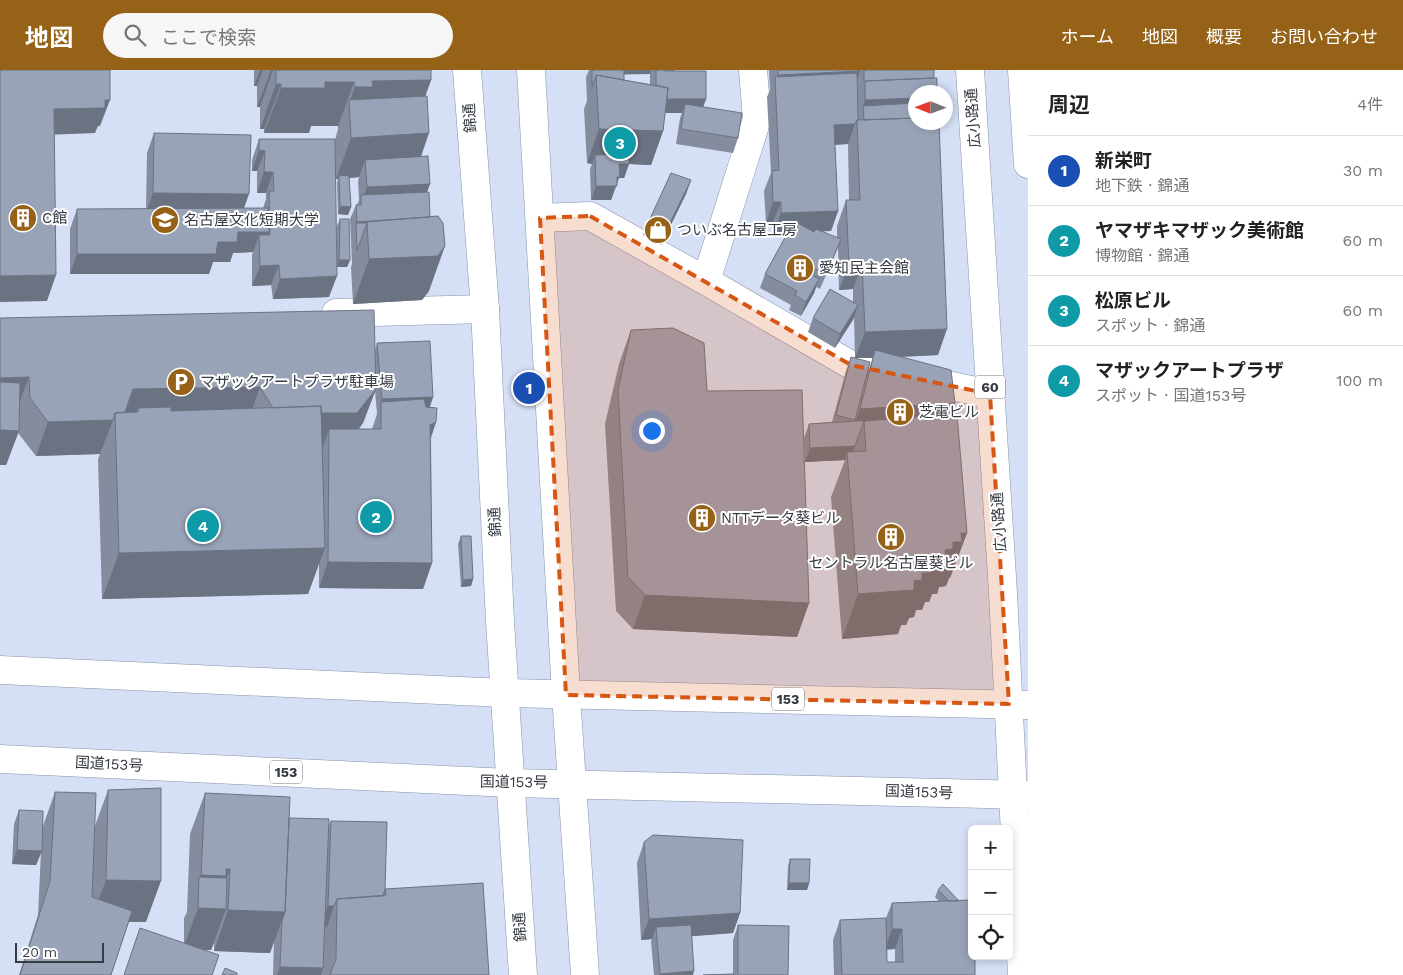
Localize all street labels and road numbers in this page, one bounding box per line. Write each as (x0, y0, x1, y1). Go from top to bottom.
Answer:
street label: 広小路通 (962, 87, 984, 149)
street label: 錦通 (460, 102, 480, 134)
road number: 60 (975, 376, 1005, 398)
street label: 広小路通 (988, 491, 1010, 553)
street label: 錦通 (485, 507, 505, 537)
road number: 153 (772, 688, 804, 710)
street label: 国道153号 (74, 753, 144, 775)
road number: 153 (270, 760, 302, 784)
street label: 国道153号 (480, 772, 548, 792)
street label: 国道153号 (885, 782, 953, 802)
street label: 錦通 (510, 911, 530, 943)

